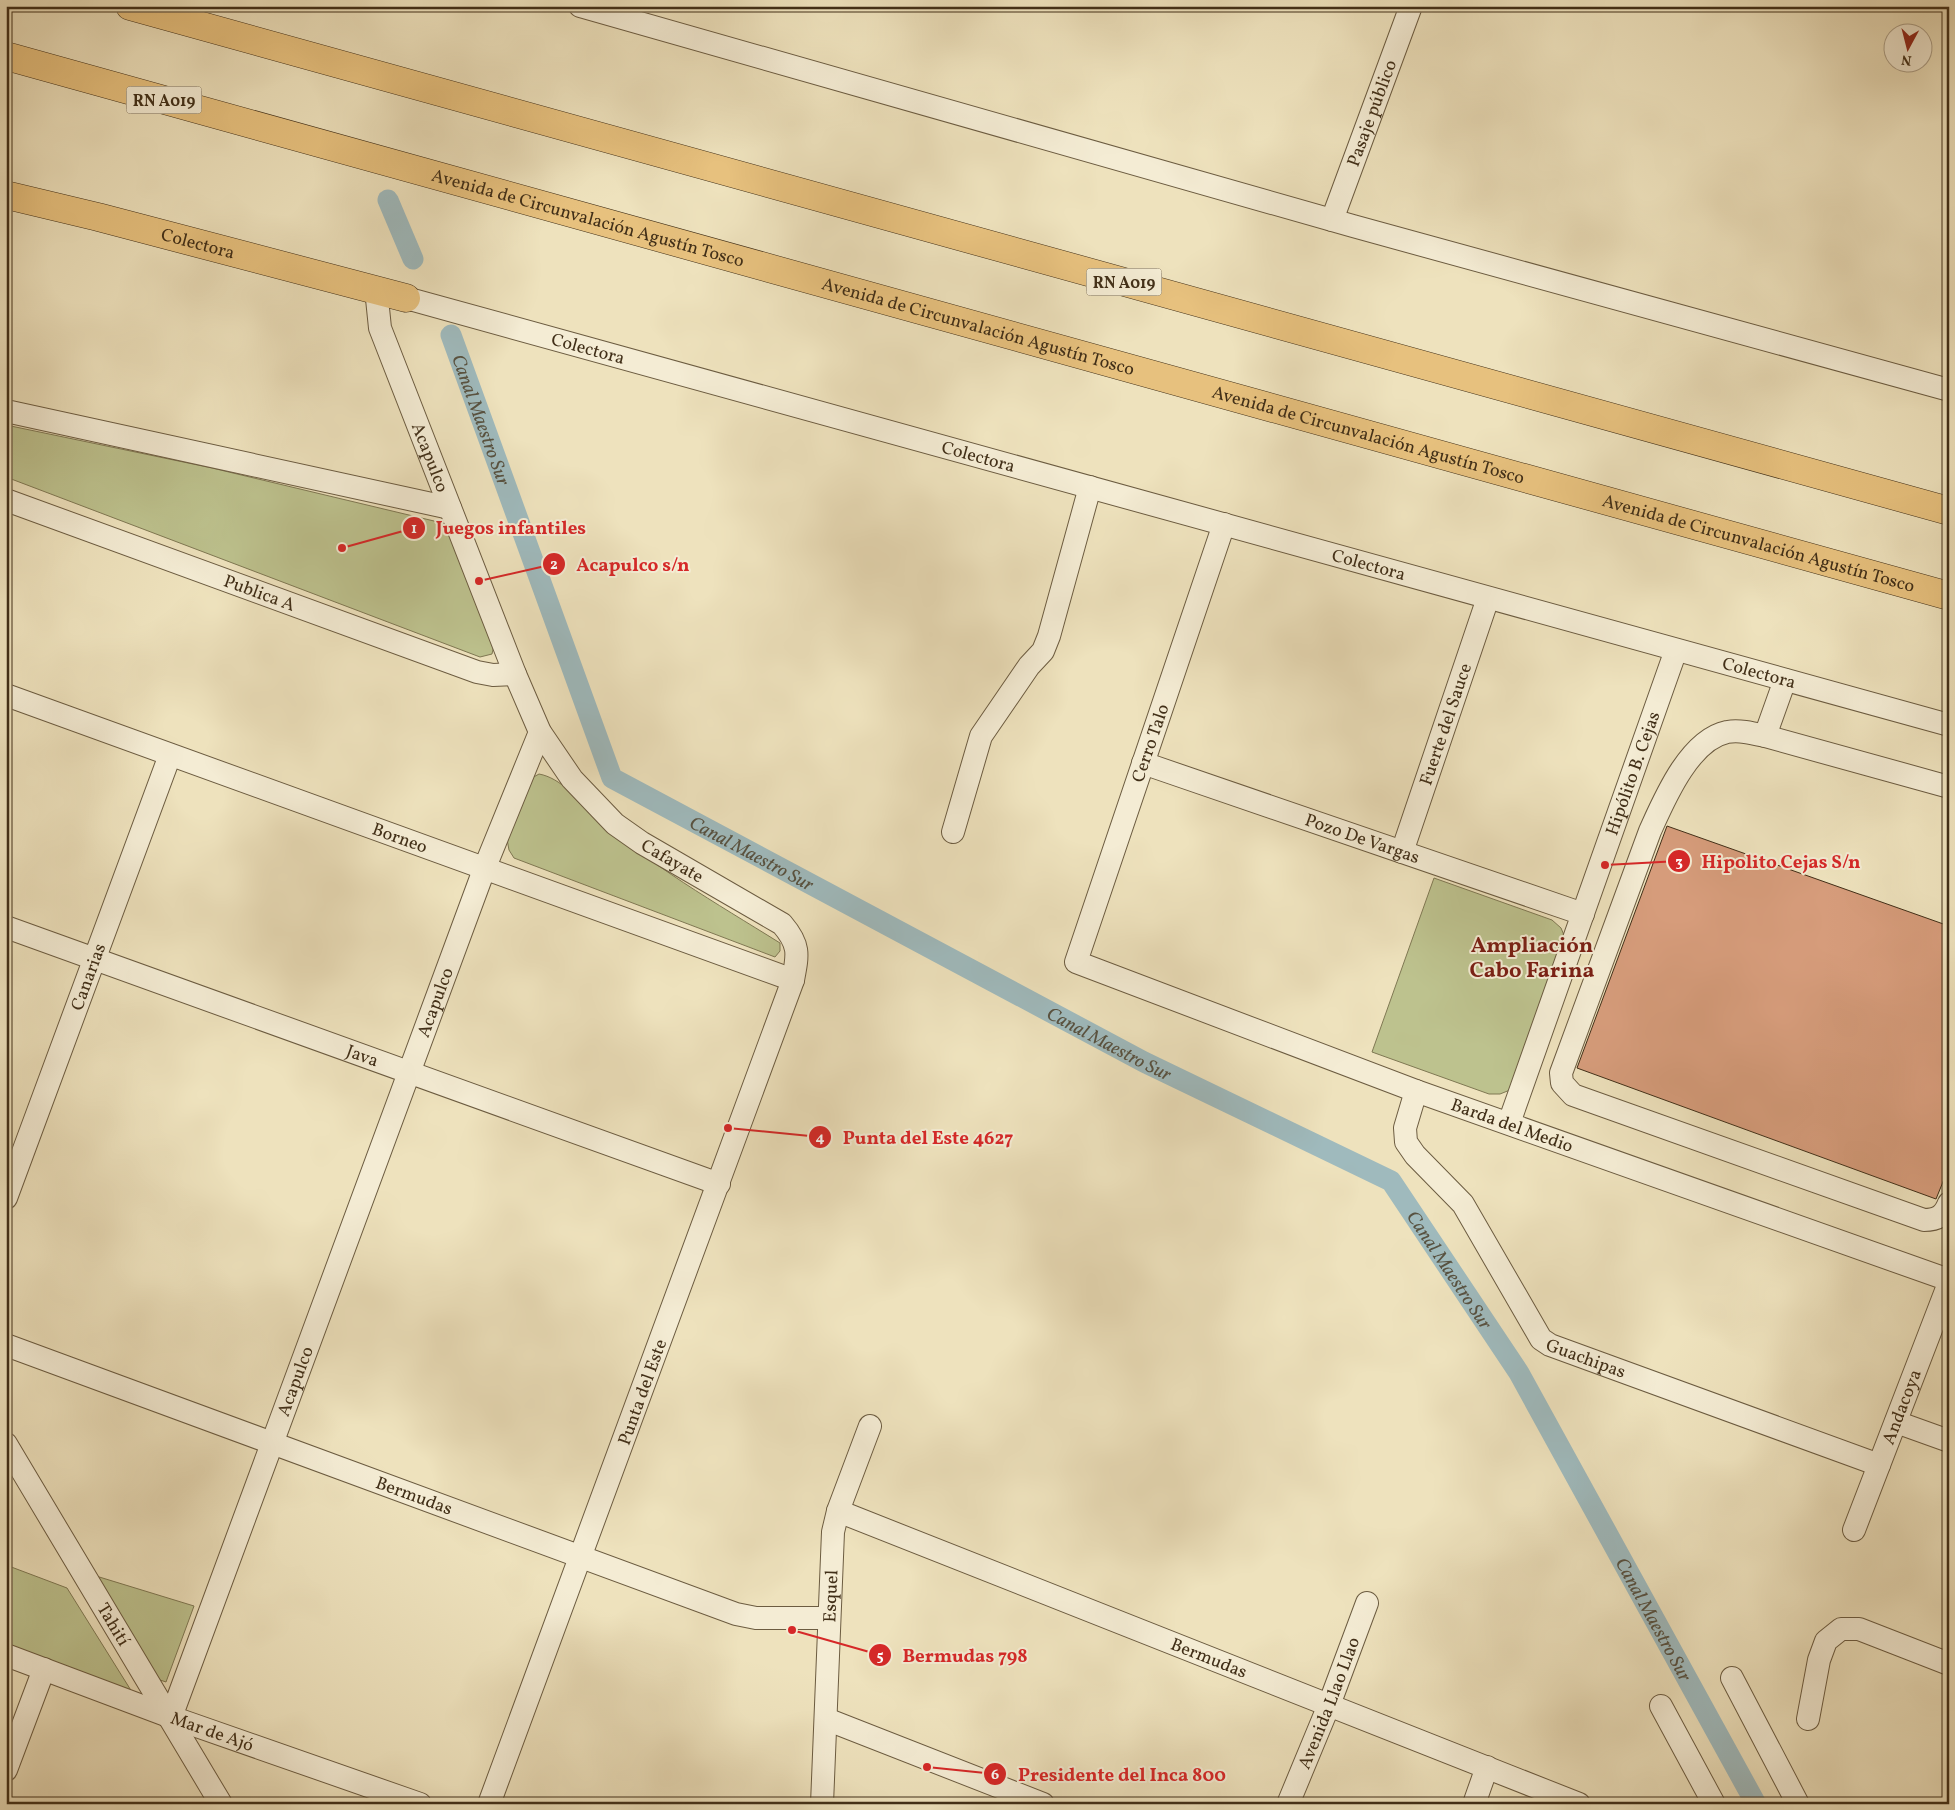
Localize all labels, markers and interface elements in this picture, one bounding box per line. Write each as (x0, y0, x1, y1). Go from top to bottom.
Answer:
north arrow (1882, 22, 1932, 72)
text: N (1900, 49, 1913, 69)
street label: Pasaje público (1342, 57, 1404, 170)
road number: RN A019 (126, 86, 202, 114)
street label: Avenida de Circunvalación Agustín Tosco (428, 164, 747, 275)
street label: Colectora (158, 223, 237, 266)
road number: RN A019 (1086, 268, 1162, 296)
street label: Avenida de Circunvalación Agustín Tosco (819, 272, 1137, 383)
street label: Colectora (548, 328, 627, 372)
water label: Canal Maestro Sur (444, 351, 516, 490)
street label: Avenida de Circunvalación Agustín Tosco (1209, 381, 1527, 491)
street label: Acapulco (404, 419, 454, 496)
street label: Colectora (938, 436, 1018, 480)
street label: Avenida de Circunvalación Agustín Tosco (1599, 489, 1917, 600)
callout: Juegos infantiles (401, 511, 596, 545)
text: Juegos infantiles (435, 516, 586, 542)
text: 1 (411, 519, 417, 540)
street label: Colectora (1329, 544, 1408, 588)
callout: Acapulco s/n (542, 547, 700, 581)
text: Acapulco s/n (576, 553, 690, 579)
text: 2 (550, 555, 558, 576)
street label: Publica A (220, 570, 299, 619)
street label: Colectora (1719, 652, 1798, 696)
street label: Fuerte del Sauce (1414, 660, 1479, 789)
street label: Cerro Talo (1126, 701, 1176, 786)
street label: Hipólito B. Cejas (1600, 708, 1667, 839)
street label: Pozo De Vargas (1301, 808, 1423, 871)
water label: Canal Maestro Sur (684, 811, 819, 899)
street label: Borneo (368, 818, 431, 861)
street label: Cafayate (636, 834, 708, 890)
callout: Hipolito Cejas S/n (1667, 844, 1871, 878)
text: Hipolito Cejas S/n (1701, 850, 1861, 876)
text: 3 (1675, 852, 1683, 873)
district label: Ampliación Cabo Farina (1470, 931, 1594, 987)
street label: Canarias (65, 940, 113, 1014)
street label: Acapulco (412, 964, 461, 1041)
water label: Canal Maestro Sur (1041, 1001, 1176, 1089)
street label: Java (342, 1040, 382, 1074)
street label: Barda del Medio (1447, 1093, 1576, 1160)
callout: Punta del Este 4627 (808, 1120, 1023, 1154)
text: Punta del Este 4627 (843, 1126, 1013, 1152)
text: 4 (815, 1128, 825, 1149)
water label: Canal Maestro Sur (1399, 1206, 1498, 1336)
street label: Guachipas (1542, 1334, 1629, 1385)
street label: Punta del Este (613, 1336, 674, 1449)
street label: Acapulco (272, 1343, 321, 1420)
street label: Andacoya (1877, 1366, 1929, 1449)
street label: Bermudas (372, 1471, 456, 1522)
water label: Canal Maestro Sur (1608, 1553, 1697, 1687)
street label: Esquel (818, 1570, 845, 1623)
street label: Tahití (90, 1599, 135, 1652)
street label: Bermudas (1167, 1633, 1250, 1685)
street label: Avenida Llao Llao (1293, 1634, 1367, 1773)
callout: Bermudas 798 (868, 1638, 1038, 1672)
text: Bermudas 798 (902, 1644, 1028, 1670)
text: 5 (876, 1646, 884, 1667)
street label: Mar de Ajó (167, 1707, 257, 1759)
callout: Presidente del Inca 800 (983, 1757, 1236, 1791)
text: Presidente del Inca 800 (1018, 1763, 1226, 1789)
text: 6 (991, 1765, 999, 1786)

